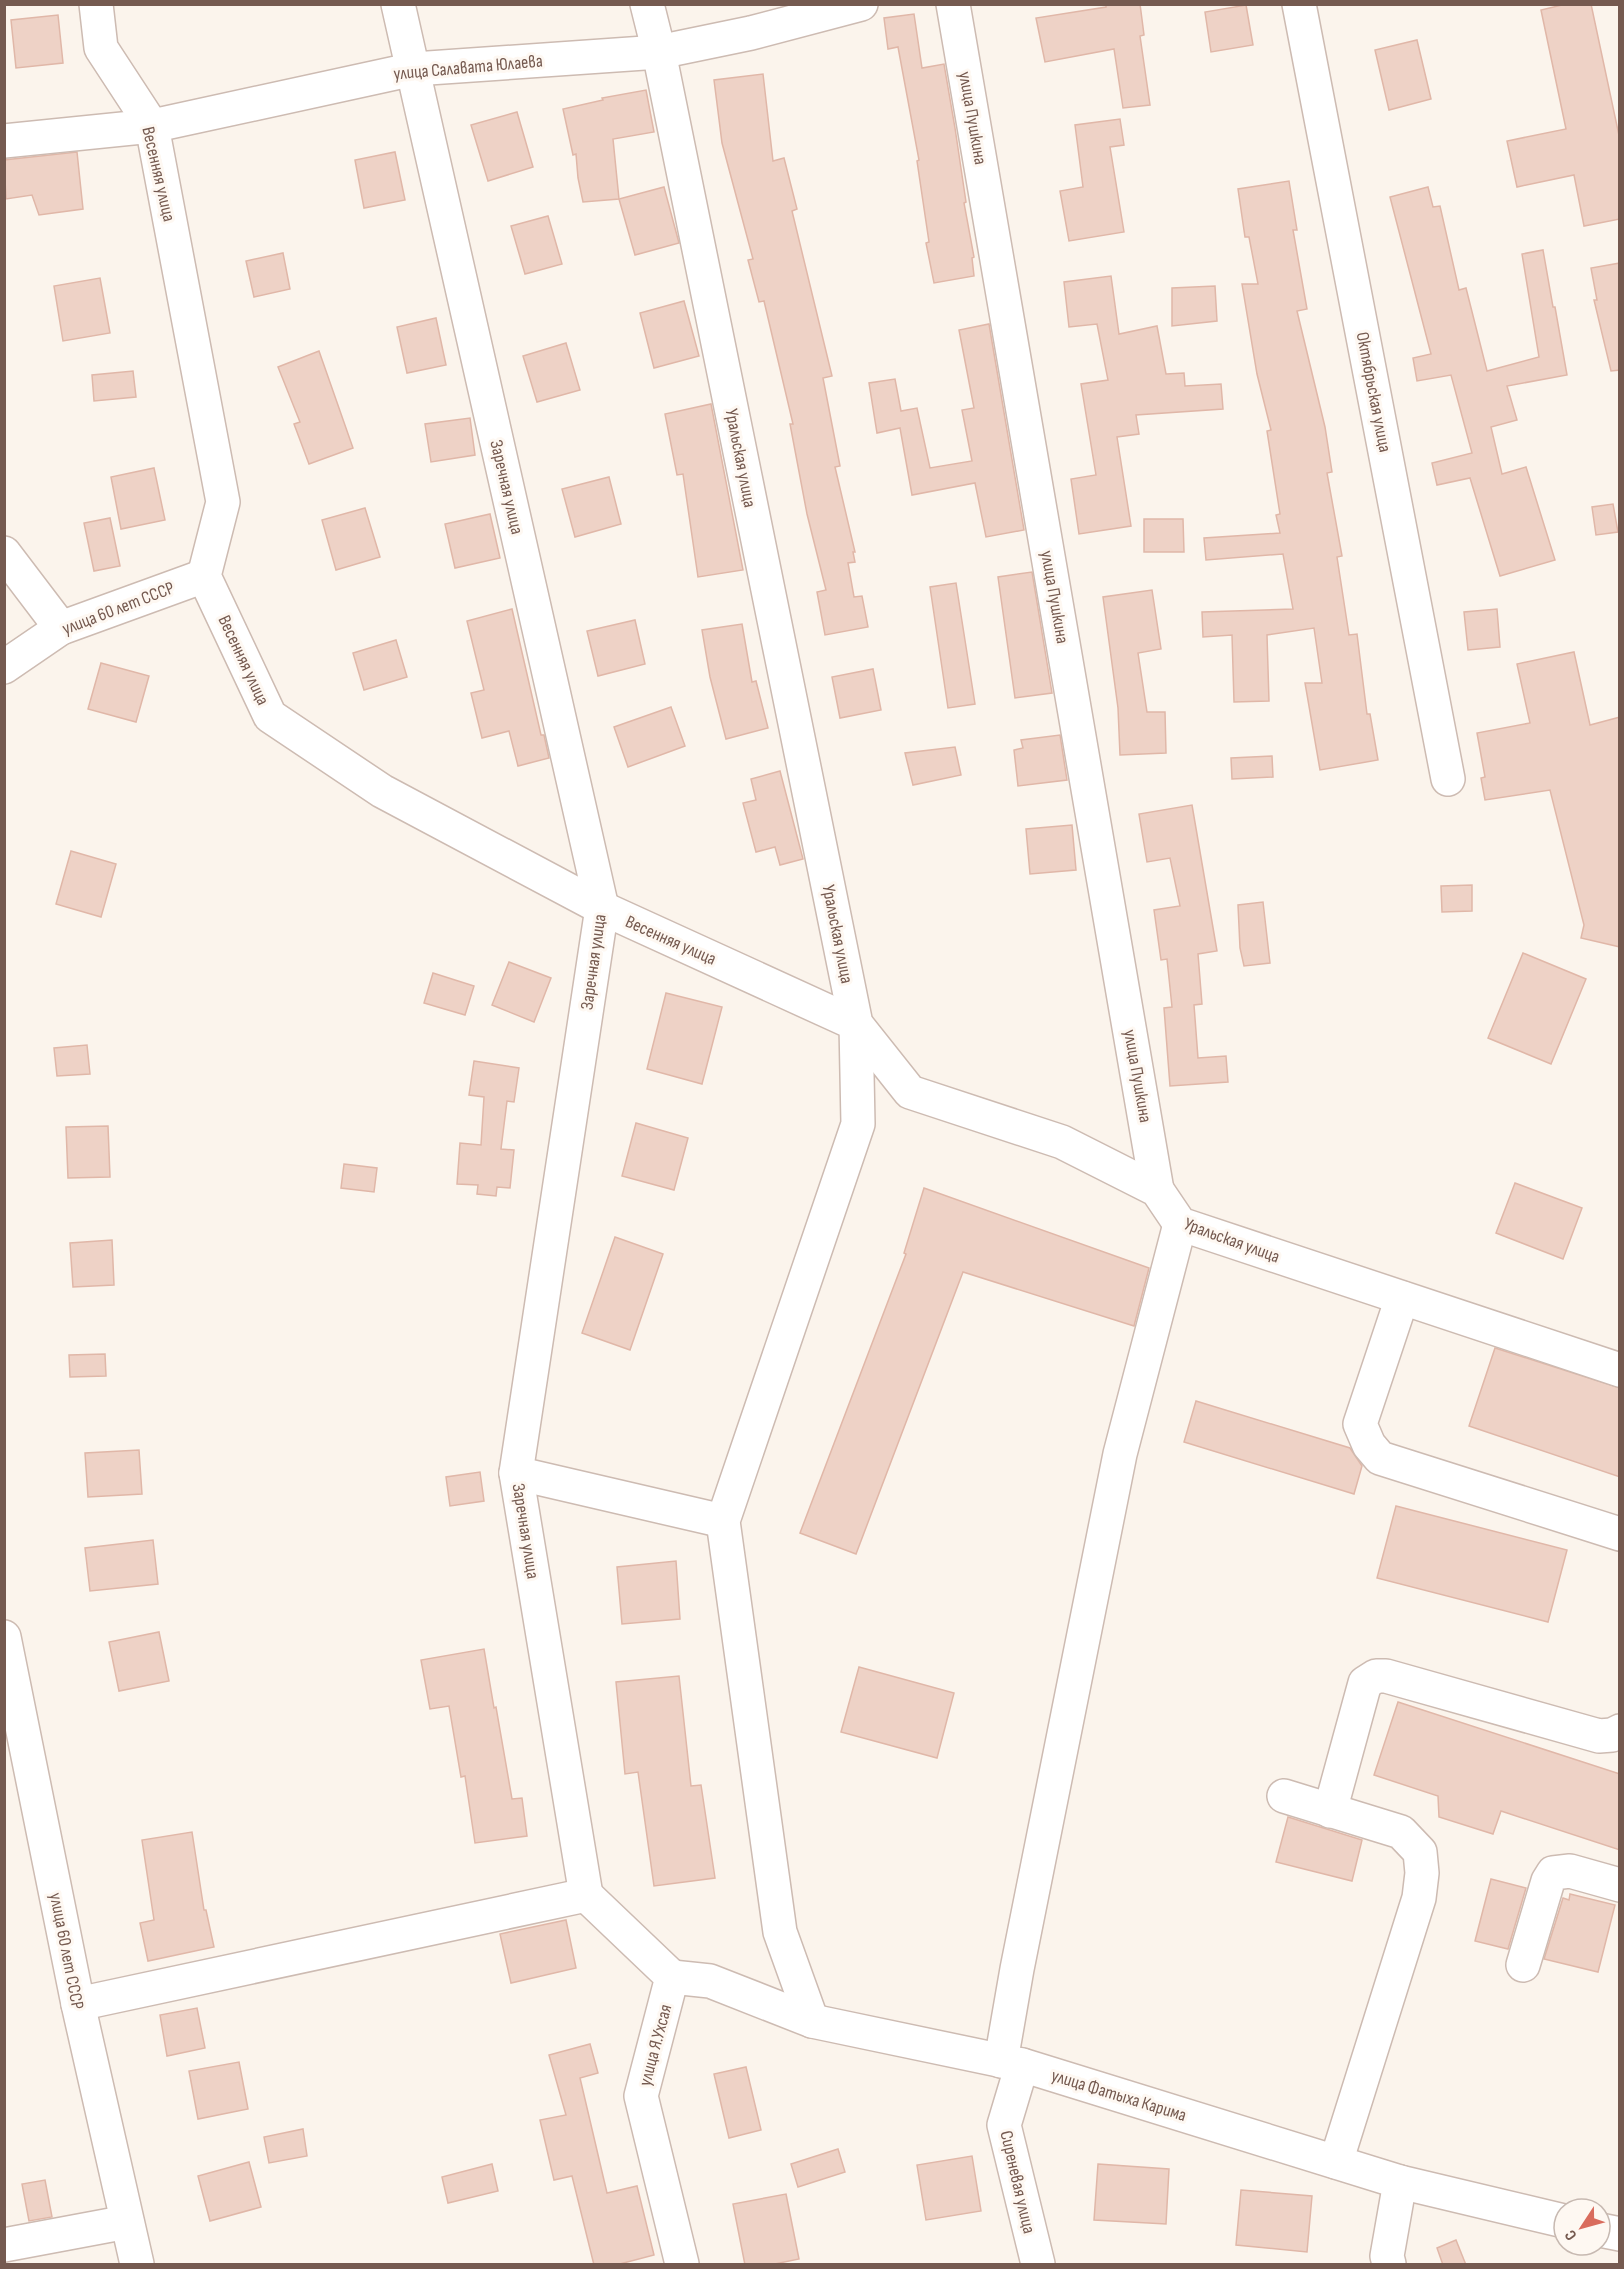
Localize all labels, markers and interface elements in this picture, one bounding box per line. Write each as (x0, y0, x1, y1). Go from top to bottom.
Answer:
street label: улица Салавата Юлаева (392, 51, 544, 84)
street label: улица Пушкина (954, 70, 991, 166)
street label: Весенняя улица (137, 125, 180, 224)
street label: Октябрьская улица (1352, 330, 1395, 454)
street label: Уральская улица (721, 407, 760, 509)
street label: Заречная улица (485, 438, 528, 536)
street label: улица Пушкина (1036, 549, 1073, 645)
street label: улица 60 лет СССР (59, 577, 178, 639)
street label: Весенняя улица (214, 612, 274, 709)
street label: Уральская улица (818, 883, 857, 985)
street label: Весенняя улица (622, 911, 719, 970)
street label: Заречная улица (576, 913, 611, 1011)
street label: улица Пушкина (1119, 1028, 1156, 1124)
street label: Уральская улица (1181, 1213, 1283, 1267)
street label: Заречная улица (508, 1482, 543, 1580)
street label: улица 60 лет СССР (45, 1891, 88, 2012)
street label: улица Я.Ухсая (635, 2002, 676, 2088)
street label: улица Фатыха Карима (1049, 2065, 1189, 2126)
street label: Сиреневая улица (995, 2129, 1040, 2236)
north arrow (1552, 2197, 1612, 2257)
text: С (1561, 2226, 1581, 2244)

